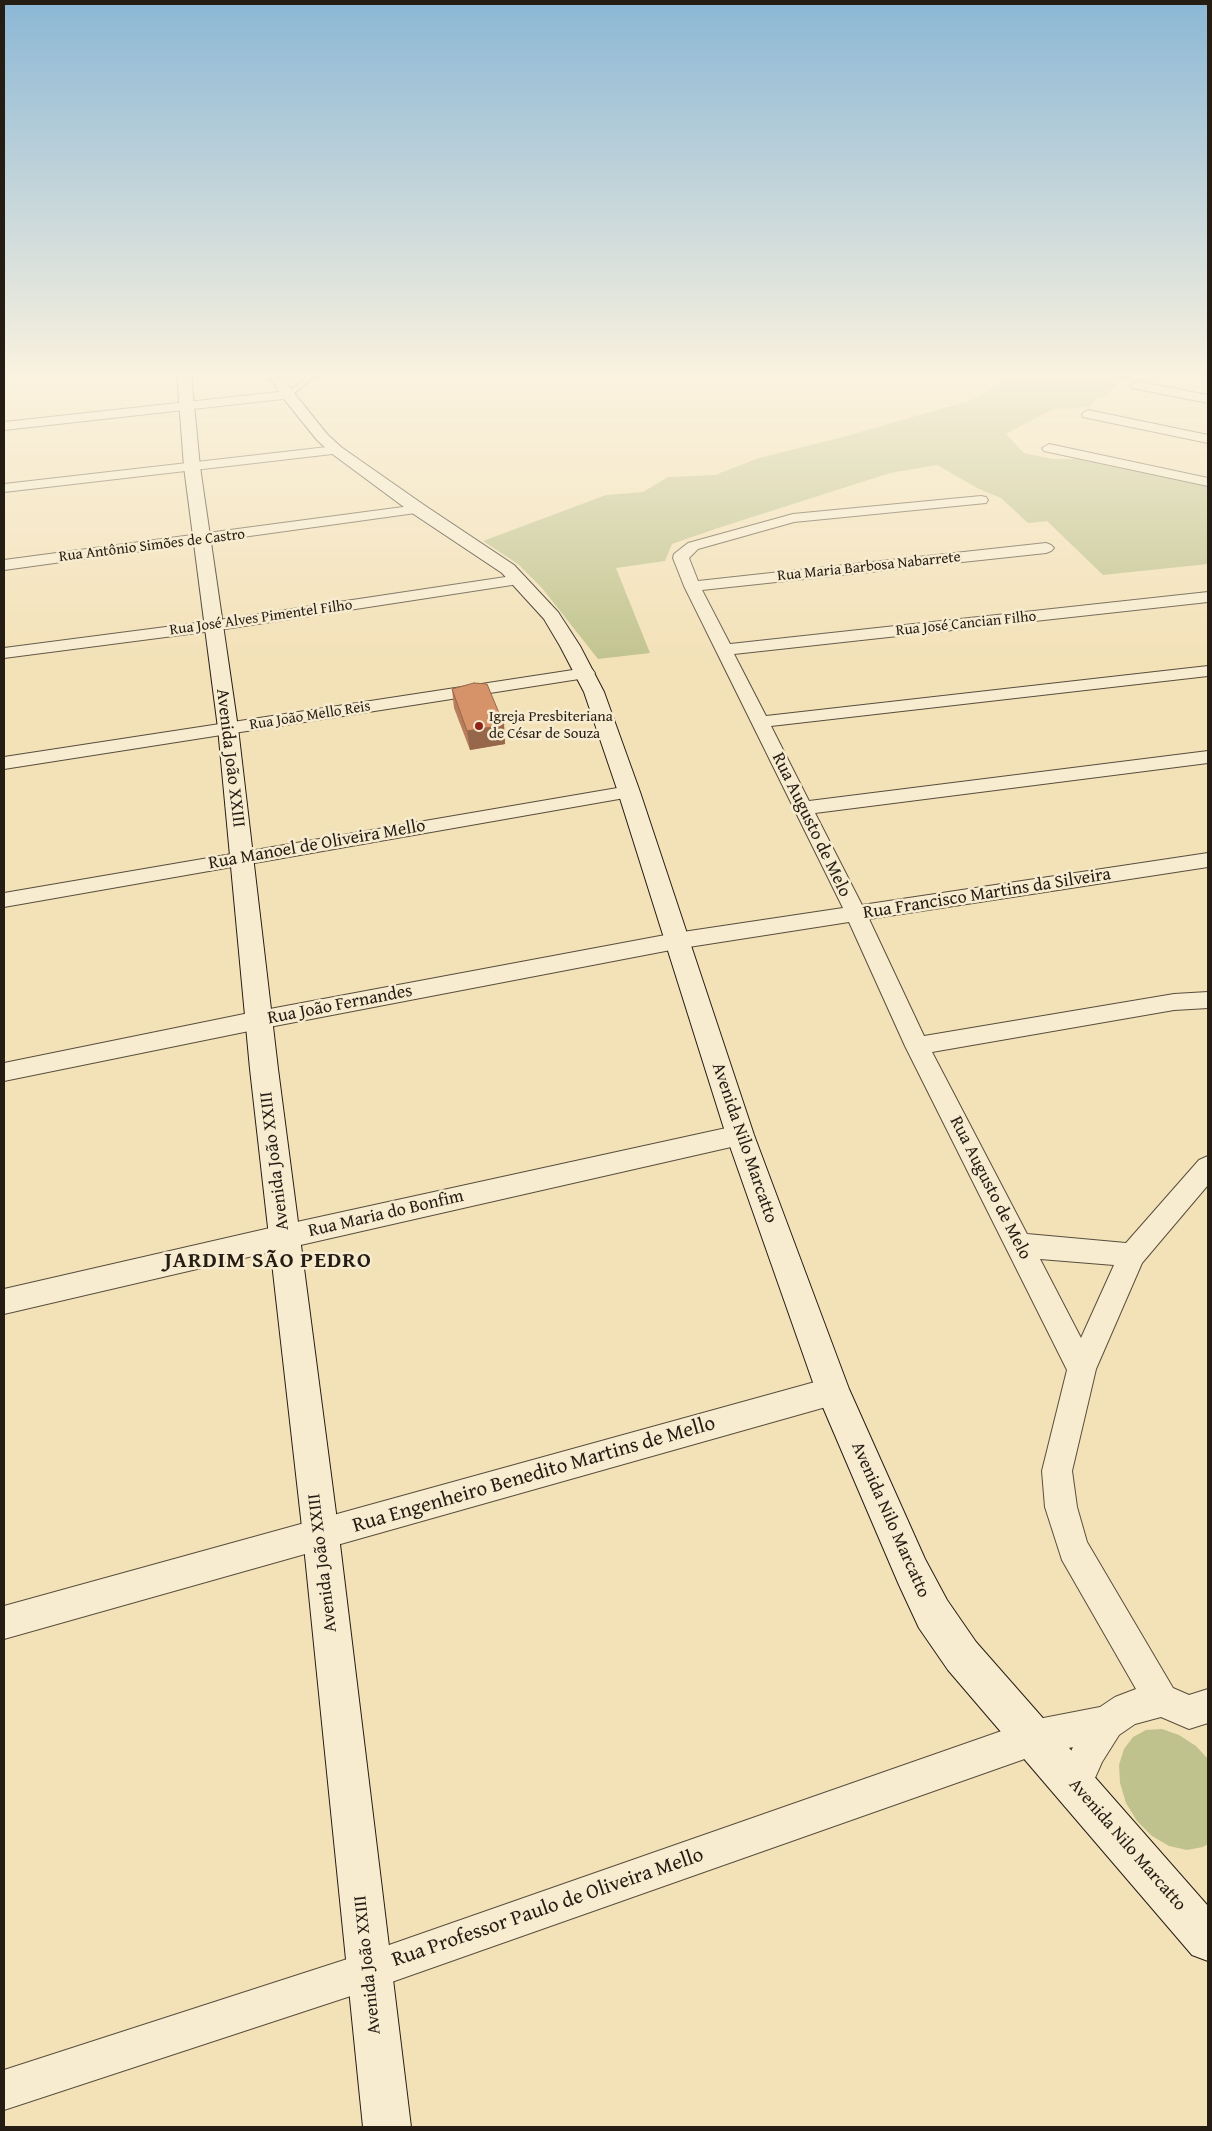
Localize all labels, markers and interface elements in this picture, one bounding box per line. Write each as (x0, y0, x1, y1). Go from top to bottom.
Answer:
street label: Rua Antônio Simões de Castro (58, 526, 246, 566)
street label: Rua Maria Barbosa Nabarrete (777, 548, 961, 586)
street label: Rua José Alves Pimentel Filho (169, 596, 353, 640)
street label: Rua José Cancian Filho (895, 608, 1037, 640)
street label: Avenida João XXIII (211, 687, 249, 829)
street label: Rua João Mello Reis (248, 698, 372, 734)
place label: Igreja Presbiteriana de César de Souza (489, 708, 613, 743)
marker: Igreja Presbiteriana de César de Souza (473, 720, 485, 732)
street label: Rua Augusto de Melo (767, 749, 855, 901)
street label: Rua Manoel de Oliveira Mello (207, 815, 427, 875)
street label: Rua Francisco Martins da Silveira (862, 864, 1112, 924)
street label: Rua João Fernandes (266, 980, 414, 1030)
street label: Avenida Nilo Marcatto (706, 1060, 782, 1226)
street label: Avenida João XXIII (256, 1090, 294, 1232)
street label: Rua Augusto de Melo (945, 1113, 1035, 1263)
street label: Rua Maria do Bonfim (306, 1186, 466, 1242)
district label: JARDIM SÃO PEDRO (162, 1248, 374, 1274)
street label: Rua Engenheiro Benedito Martins de Mello (350, 1411, 718, 1539)
street label: Avenida Nilo Marcatto (846, 1439, 934, 1601)
street label: Avenida João XXIII (304, 1492, 342, 1634)
street label: Avenida Nilo Marcatto (1064, 1774, 1190, 1916)
street label: Rua Professor Paulo de Oliveira Mello (389, 1843, 707, 1973)
street label: Avenida João XXIII (350, 1894, 386, 2036)

